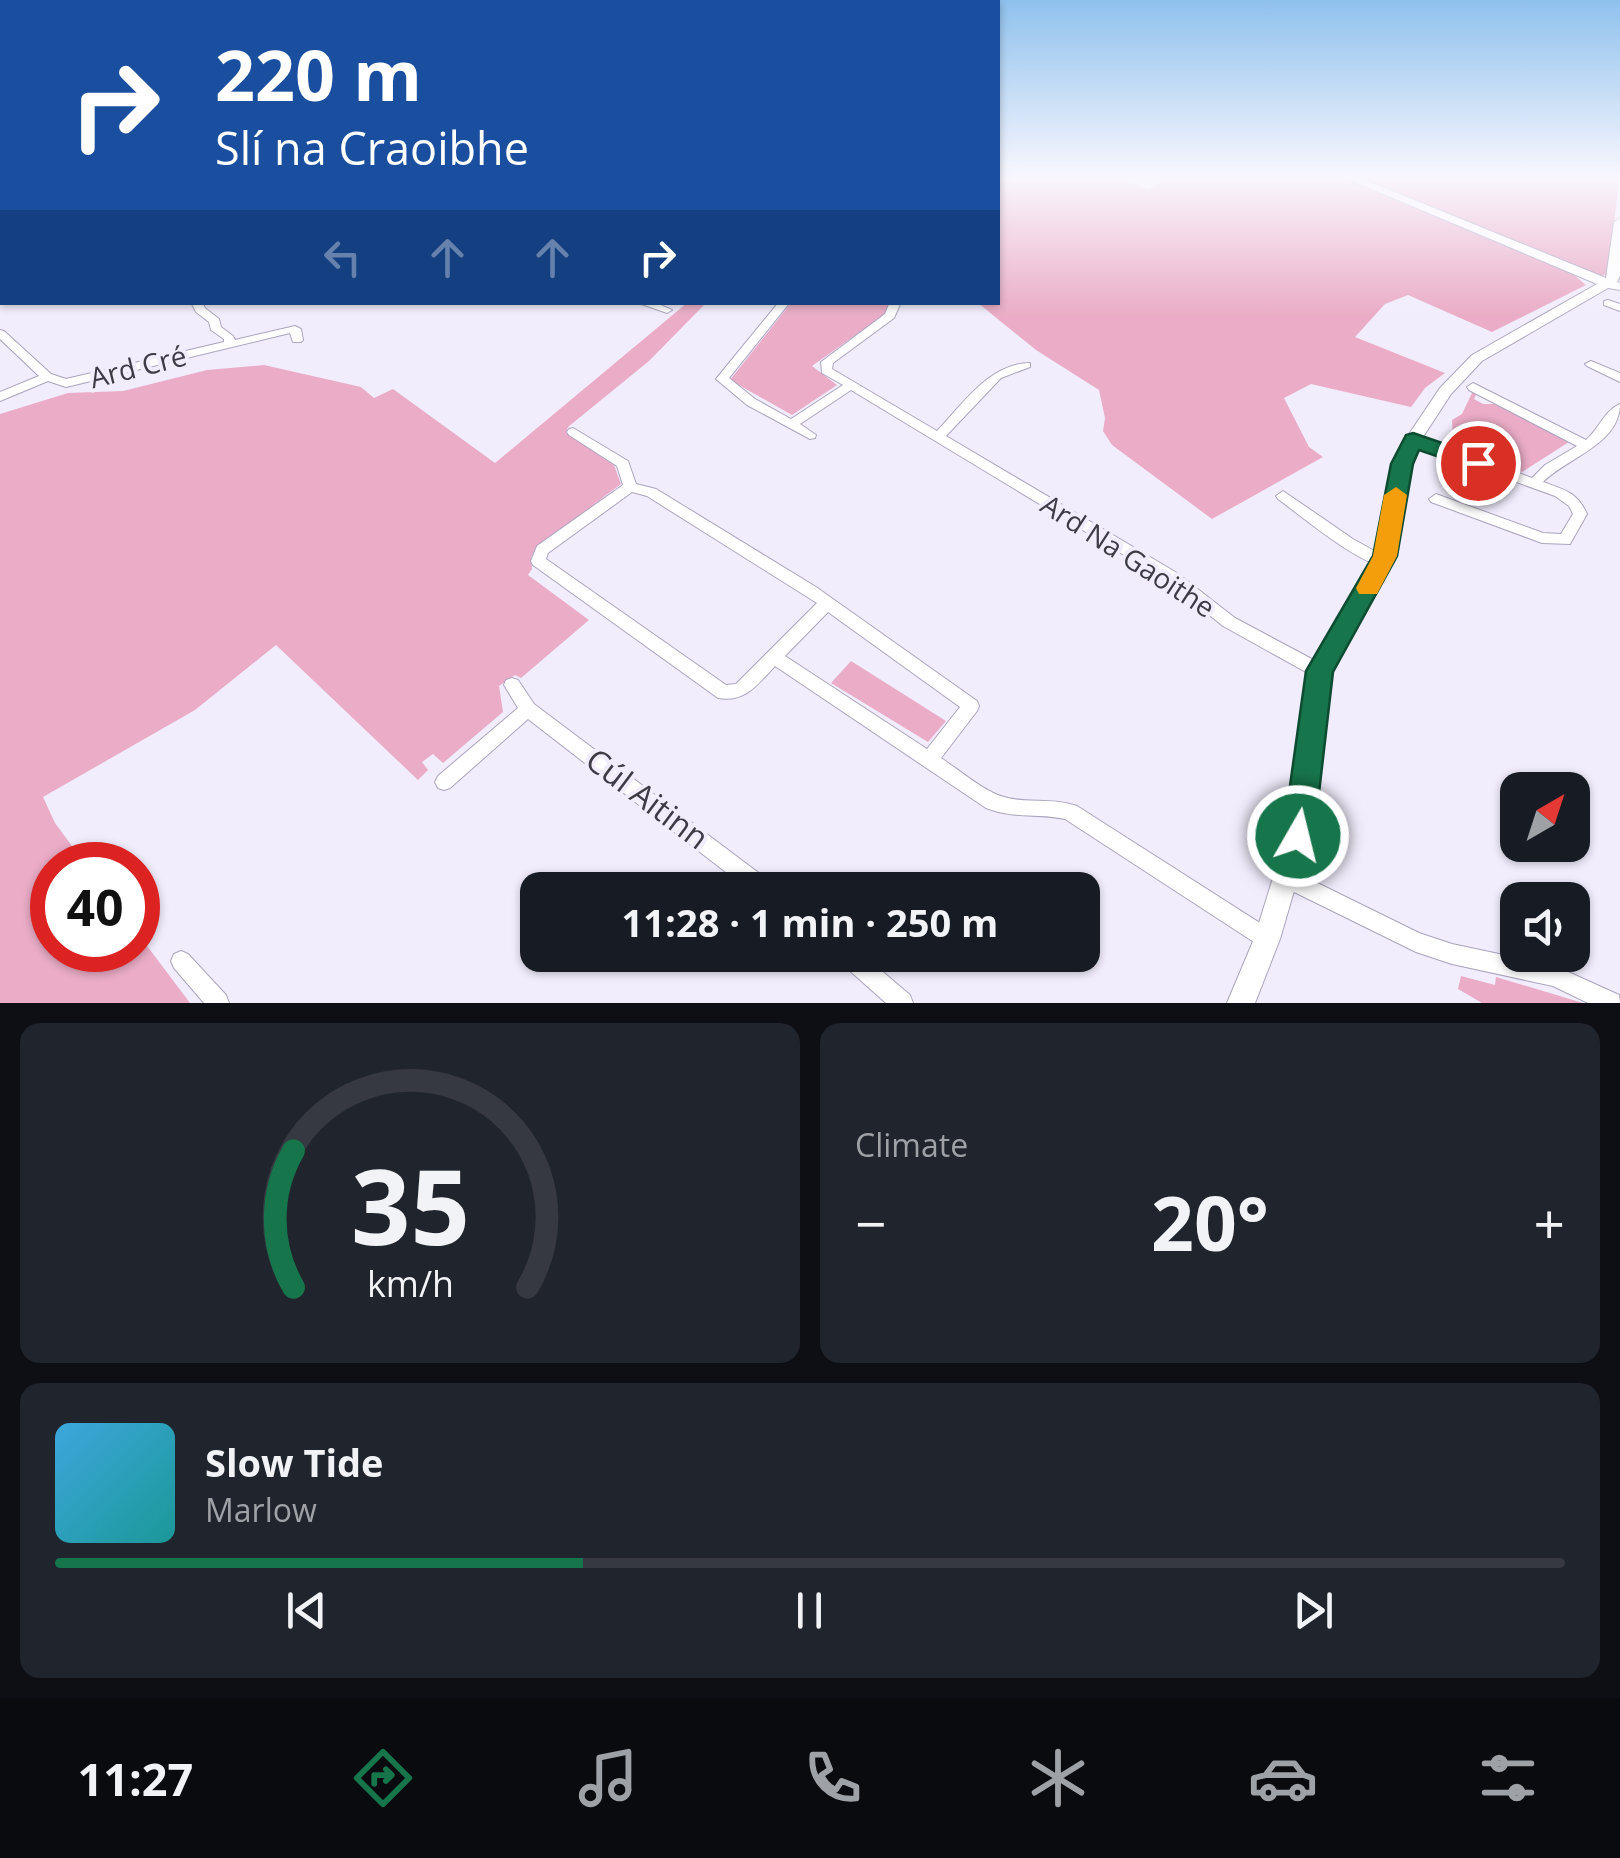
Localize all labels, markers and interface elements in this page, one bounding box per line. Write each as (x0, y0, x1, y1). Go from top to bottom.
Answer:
text: 220 m (215, 26, 422, 122)
icon: right (50, 40, 180, 170)
text: Slí na Craoibhe (215, 117, 529, 178)
icon: left (315, 230, 370, 285)
icon: ahead (420, 230, 475, 285)
icon: ahead (525, 230, 580, 285)
icon: right (630, 230, 685, 285)
street label: Ard Cré (85, 336, 190, 396)
pin (1436, 421, 1521, 506)
icon: arrive (1451, 436, 1506, 491)
street label: Ard Na Gaoithe (1034, 485, 1223, 626)
street label: Cúl Aitinn (578, 738, 718, 858)
north arrow (1500, 772, 1590, 862)
map controls (1500, 772, 1590, 972)
position arrow (1246, 784, 1350, 888)
speed limit sign: 40 (30, 842, 160, 972)
button: sound (1500, 882, 1590, 972)
text: 11:28 · 1 min · 250 m (622, 896, 998, 948)
text: Climate (855, 1123, 968, 1166)
text: 35 (351, 1134, 469, 1275)
text: 20° (1151, 1171, 1269, 1273)
text: − (855, 1185, 886, 1260)
text: + (1534, 1185, 1565, 1260)
text: km/h (367, 1259, 453, 1307)
text: Slow Tide (205, 1436, 384, 1488)
text: Marlow (205, 1488, 317, 1531)
icon: previous (279, 1583, 334, 1638)
icon: pause (782, 1583, 837, 1638)
icon: next (1286, 1583, 1341, 1638)
icon: directions (348, 1743, 418, 1813)
icon: music (573, 1743, 643, 1813)
icon: phone (798, 1743, 868, 1813)
icon: climate (1023, 1743, 1093, 1813)
icon: car (1248, 1743, 1318, 1813)
icon: filters (1473, 1743, 1543, 1813)
text: 11:27 (77, 1748, 193, 1809)

